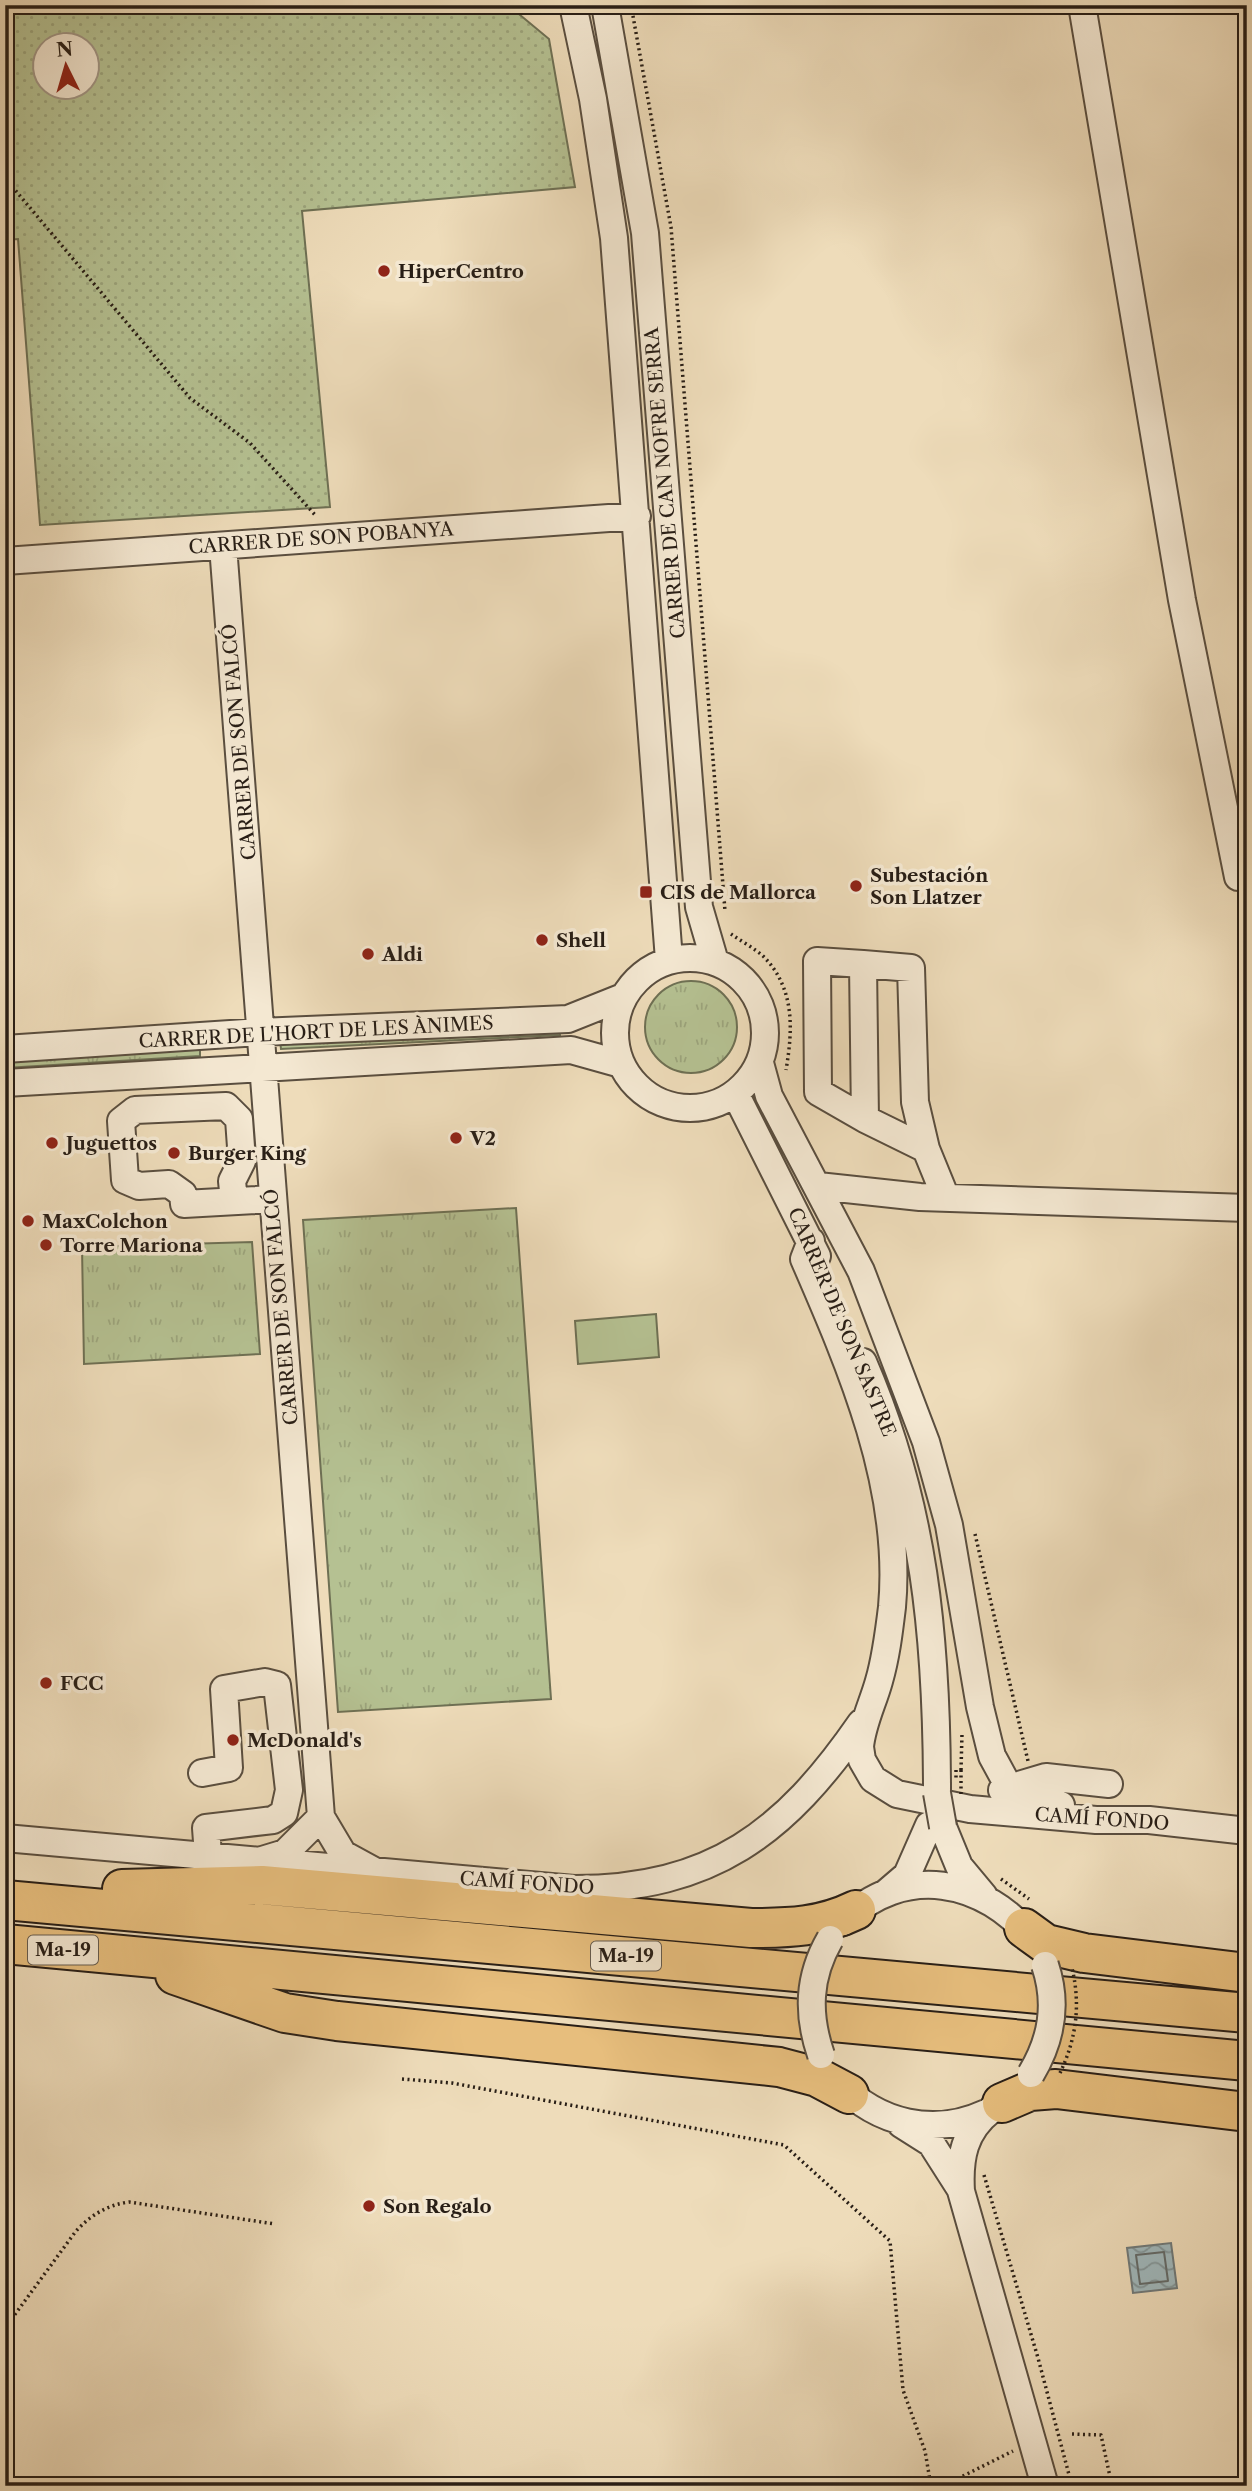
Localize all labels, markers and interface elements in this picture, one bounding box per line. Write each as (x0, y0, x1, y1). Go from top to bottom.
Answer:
north arrow (32, 32, 102, 102)
text: N (55, 37, 74, 62)
place label: HiperCentro (398, 260, 524, 283)
marker: HiperCentro (376, 263, 392, 279)
street label: CARRER DE CAN NOFRE SERRA (640, 325, 690, 640)
street label: CARRER DE SON POBANYA (188, 517, 455, 559)
street label: CARRER DE SON FALCÓ (217, 623, 261, 861)
place label: Subestación Son Llatzer (870, 864, 988, 909)
marker: Subestación Son Llatzer (848, 878, 864, 894)
place label: CIS de Mallorca (660, 881, 817, 904)
marker: CIS de Mallorca (638, 884, 654, 900)
place label: Shell (556, 929, 606, 952)
marker: Shell (534, 932, 550, 948)
place label: Aldi (381, 943, 423, 966)
marker: Aldi (360, 946, 376, 962)
street label: CARRER DE L'HORT DE LES ÀNIMES (138, 1011, 494, 1053)
place label: V2 (469, 1127, 496, 1150)
marker: V2 (448, 1130, 464, 1146)
place label: Juguettos (63, 1132, 157, 1155)
marker: Juguettos (44, 1135, 60, 1151)
place label: Burger King (188, 1142, 307, 1165)
marker: Burger King (166, 1145, 182, 1161)
street label: CARRER DE SON FALCÓ (259, 1188, 303, 1426)
street label: CARRER DE SON SASTRE (783, 1204, 901, 1440)
place label: MaxColchon (42, 1210, 168, 1233)
marker: MaxColchon (20, 1213, 36, 1229)
place label: Torre Mariona (60, 1234, 204, 1257)
marker: Torre Mariona (38, 1237, 54, 1253)
place label: FCC (60, 1672, 103, 1695)
marker: FCC (38, 1675, 54, 1691)
place label: McDonald's (247, 1729, 362, 1752)
marker: McDonald's (225, 1732, 241, 1748)
street label: CAMÍ FONDO (1034, 1803, 1170, 1835)
street label: CAMÍ FONDO (459, 1867, 595, 1899)
road number: Ma-19 (28, 1936, 98, 1964)
road number: Ma-19 (591, 1942, 661, 1970)
place label: Son Regalo (383, 2195, 492, 2218)
marker: Son Regalo (361, 2198, 377, 2214)

